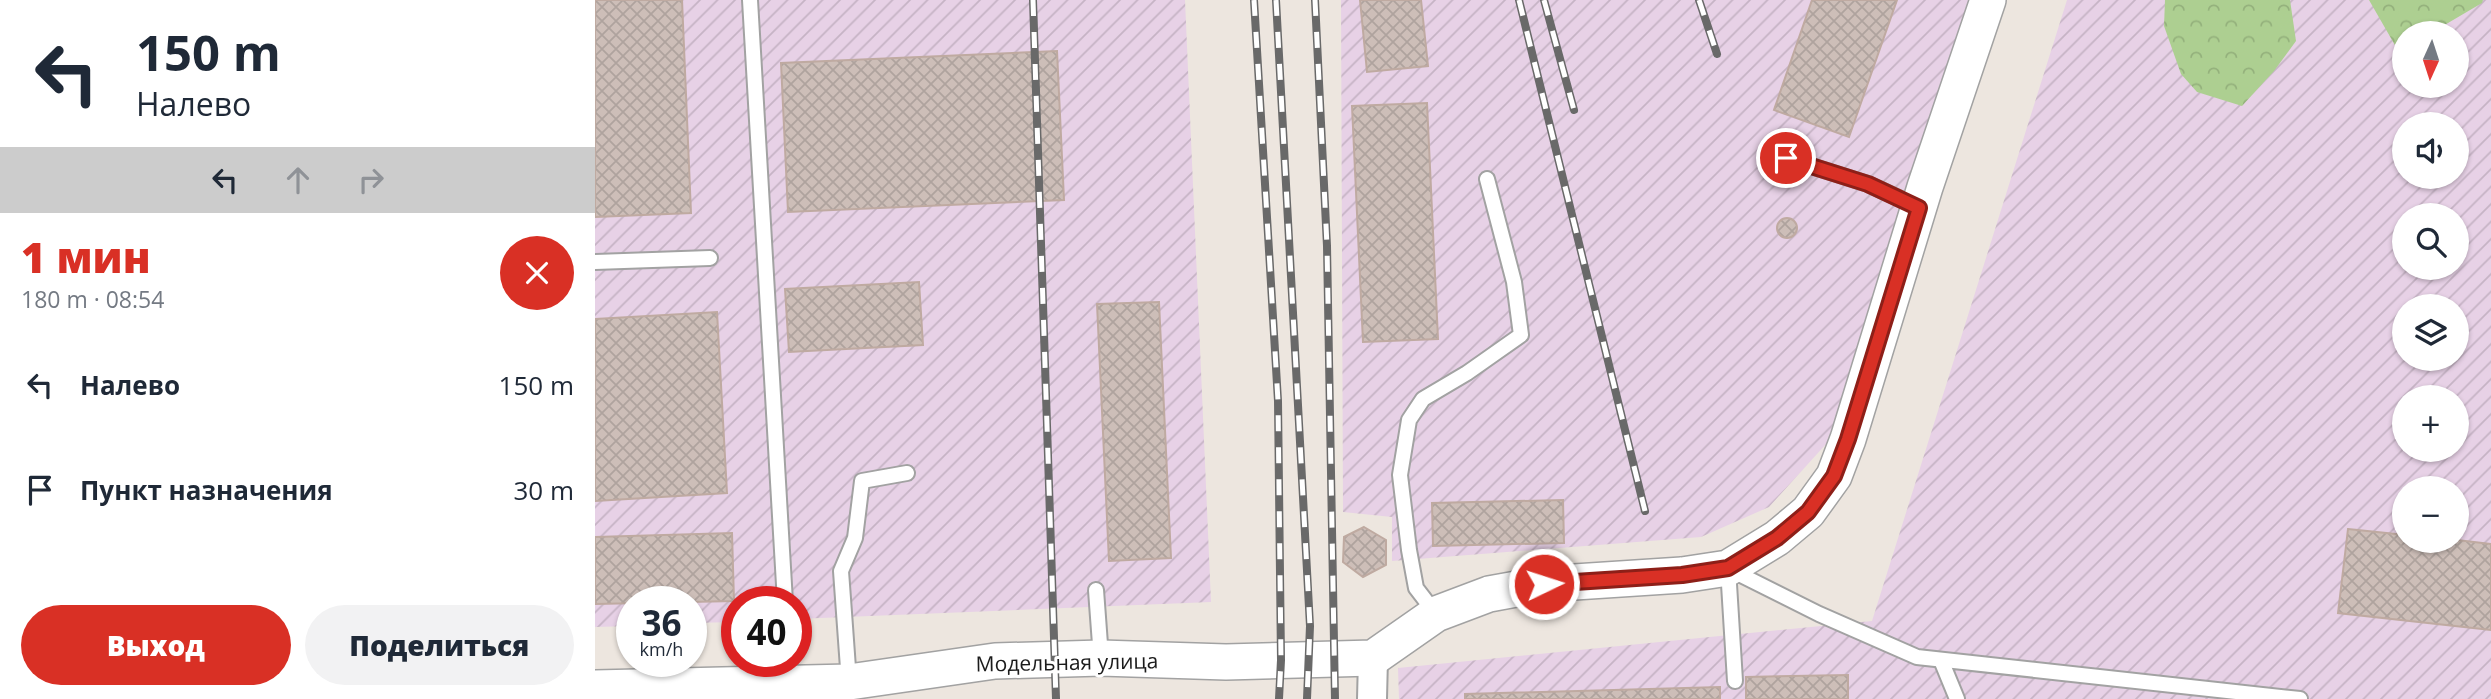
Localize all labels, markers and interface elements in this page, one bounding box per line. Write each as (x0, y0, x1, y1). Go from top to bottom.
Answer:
text: 150 m (136, 19, 281, 85)
north arrow (2392, 21, 2469, 98)
map controls (2392, 21, 2469, 553)
icon: left (21, 28, 112, 119)
text: Налево (136, 82, 251, 125)
button: sound (2392, 112, 2469, 189)
pin (1756, 128, 1816, 188)
icon: arrive (1767, 139, 1805, 177)
icon: left (206, 161, 244, 199)
icon: ahead (279, 161, 317, 199)
icon: right (352, 161, 390, 199)
button: search (2392, 203, 2469, 280)
text: 1 мин (21, 228, 151, 285)
button: close (500, 236, 574, 310)
text: 180 m · 08:54 (21, 283, 164, 315)
button: layers (2392, 294, 2469, 371)
icon: left (21, 366, 59, 404)
text: Налево (80, 367, 180, 403)
text: 150 m (499, 367, 574, 403)
button: + (2392, 385, 2469, 462)
icon: arrive (21, 471, 59, 509)
text: Пункт назначения (80, 472, 333, 508)
text: 30 m (513, 472, 574, 508)
button: − (2392, 476, 2469, 553)
position arrow (1507, 547, 1581, 621)
speed limit sign: 40 (721, 586, 812, 677)
text: 36 (641, 599, 682, 646)
button: Выход (21, 605, 291, 685)
button: Поделиться (305, 605, 574, 685)
text: km/h (640, 637, 683, 661)
street label: Модельная улица (975, 646, 1158, 678)

